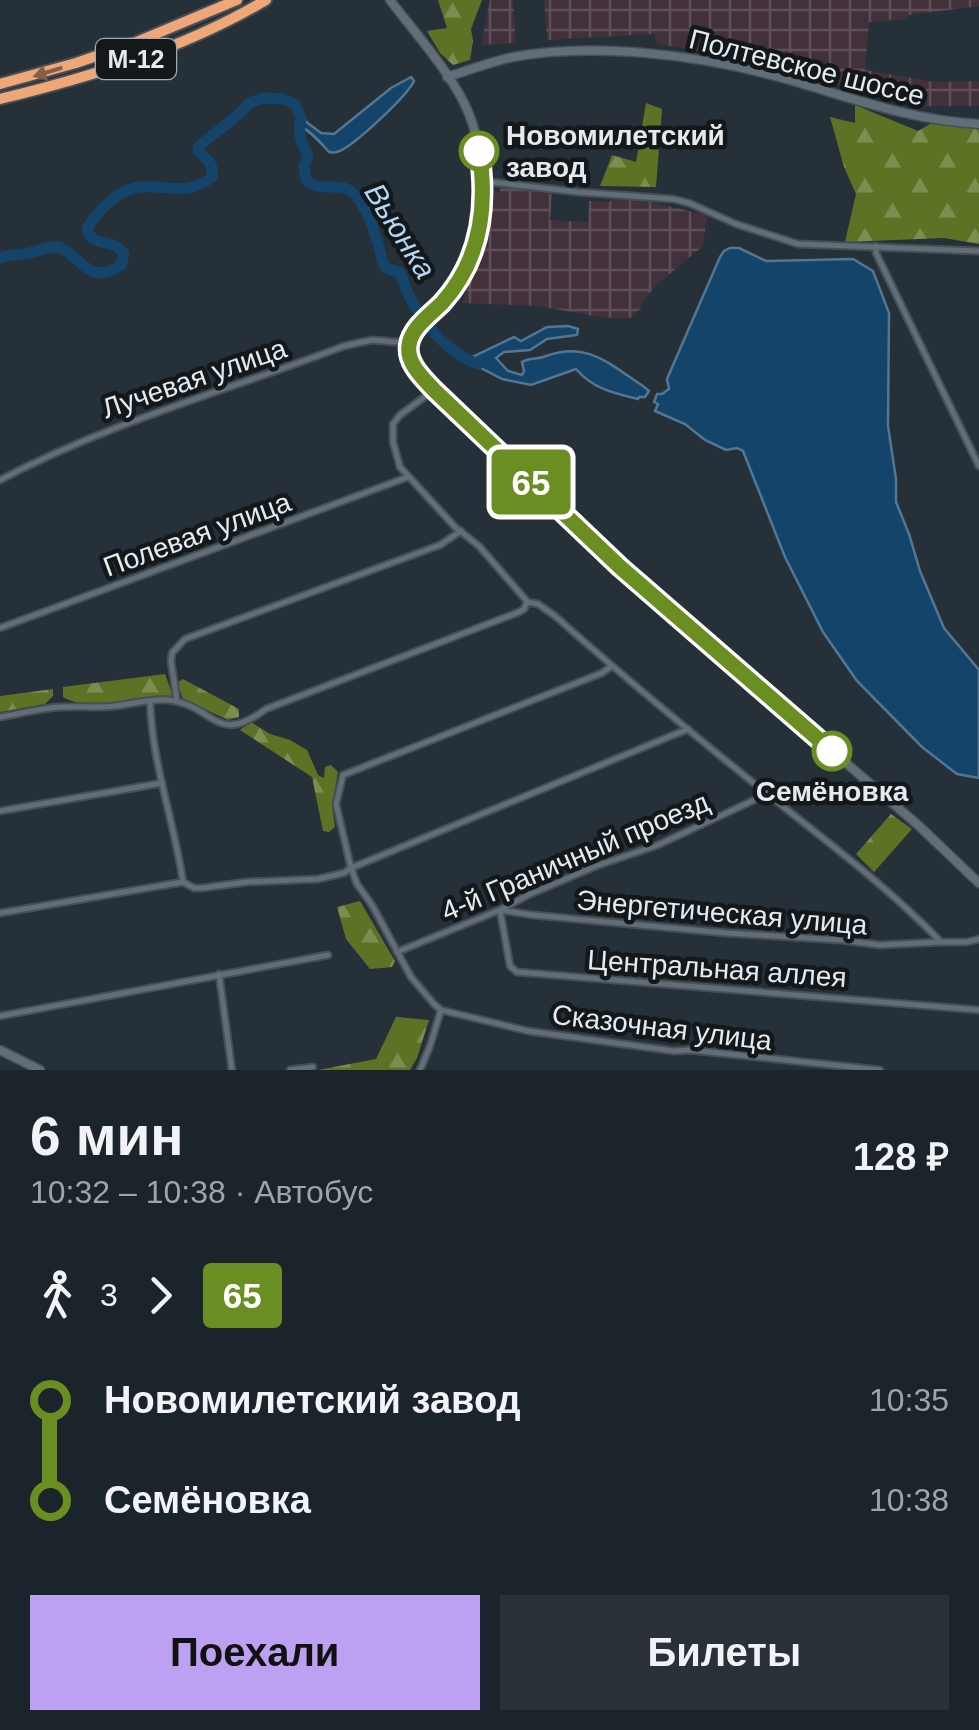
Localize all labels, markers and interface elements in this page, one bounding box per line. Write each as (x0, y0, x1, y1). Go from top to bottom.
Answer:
street label: Полтевское шоссе (686, 23, 928, 112)
road number: М-12 (96, 39, 176, 79)
one-way arrow (32, 65, 63, 80)
place label: Новомилетский завод (506, 120, 725, 183)
marker: Новомилетский завод (460, 132, 498, 170)
water label: Вьюнка (358, 177, 442, 284)
street label: Лучевая улица (98, 332, 291, 425)
line badge: 65 (486, 450, 576, 514)
text: 65 (512, 463, 550, 502)
street label: Полевая улица (99, 486, 295, 583)
marker: Семёновка (813, 732, 851, 770)
place label: Семёновка (756, 776, 909, 807)
street label: 4-й Граничный проезд (437, 786, 714, 927)
street label: Энергетическая улица (575, 884, 869, 941)
street label: Центральная аллея (586, 944, 848, 993)
street label: Сказочная улица (550, 999, 774, 1056)
text: 6 мин (30, 1105, 184, 1167)
text: 128 ₽ (853, 1136, 949, 1178)
text: 10:32 – 10:38 · Автобус (30, 1174, 373, 1210)
icon: walk (30, 1268, 85, 1323)
icon: forward (133, 1268, 188, 1323)
text: 65 (223, 1276, 262, 1315)
text: 3 (100, 1277, 118, 1313)
text: Новомилетский завод (104, 1379, 521, 1421)
text: 10:35 (869, 1382, 949, 1418)
text: Семёновка (104, 1479, 311, 1521)
text: 10:38 (869, 1482, 949, 1518)
button: Поехали (30, 1595, 480, 1710)
button: Билеты (500, 1595, 949, 1710)

